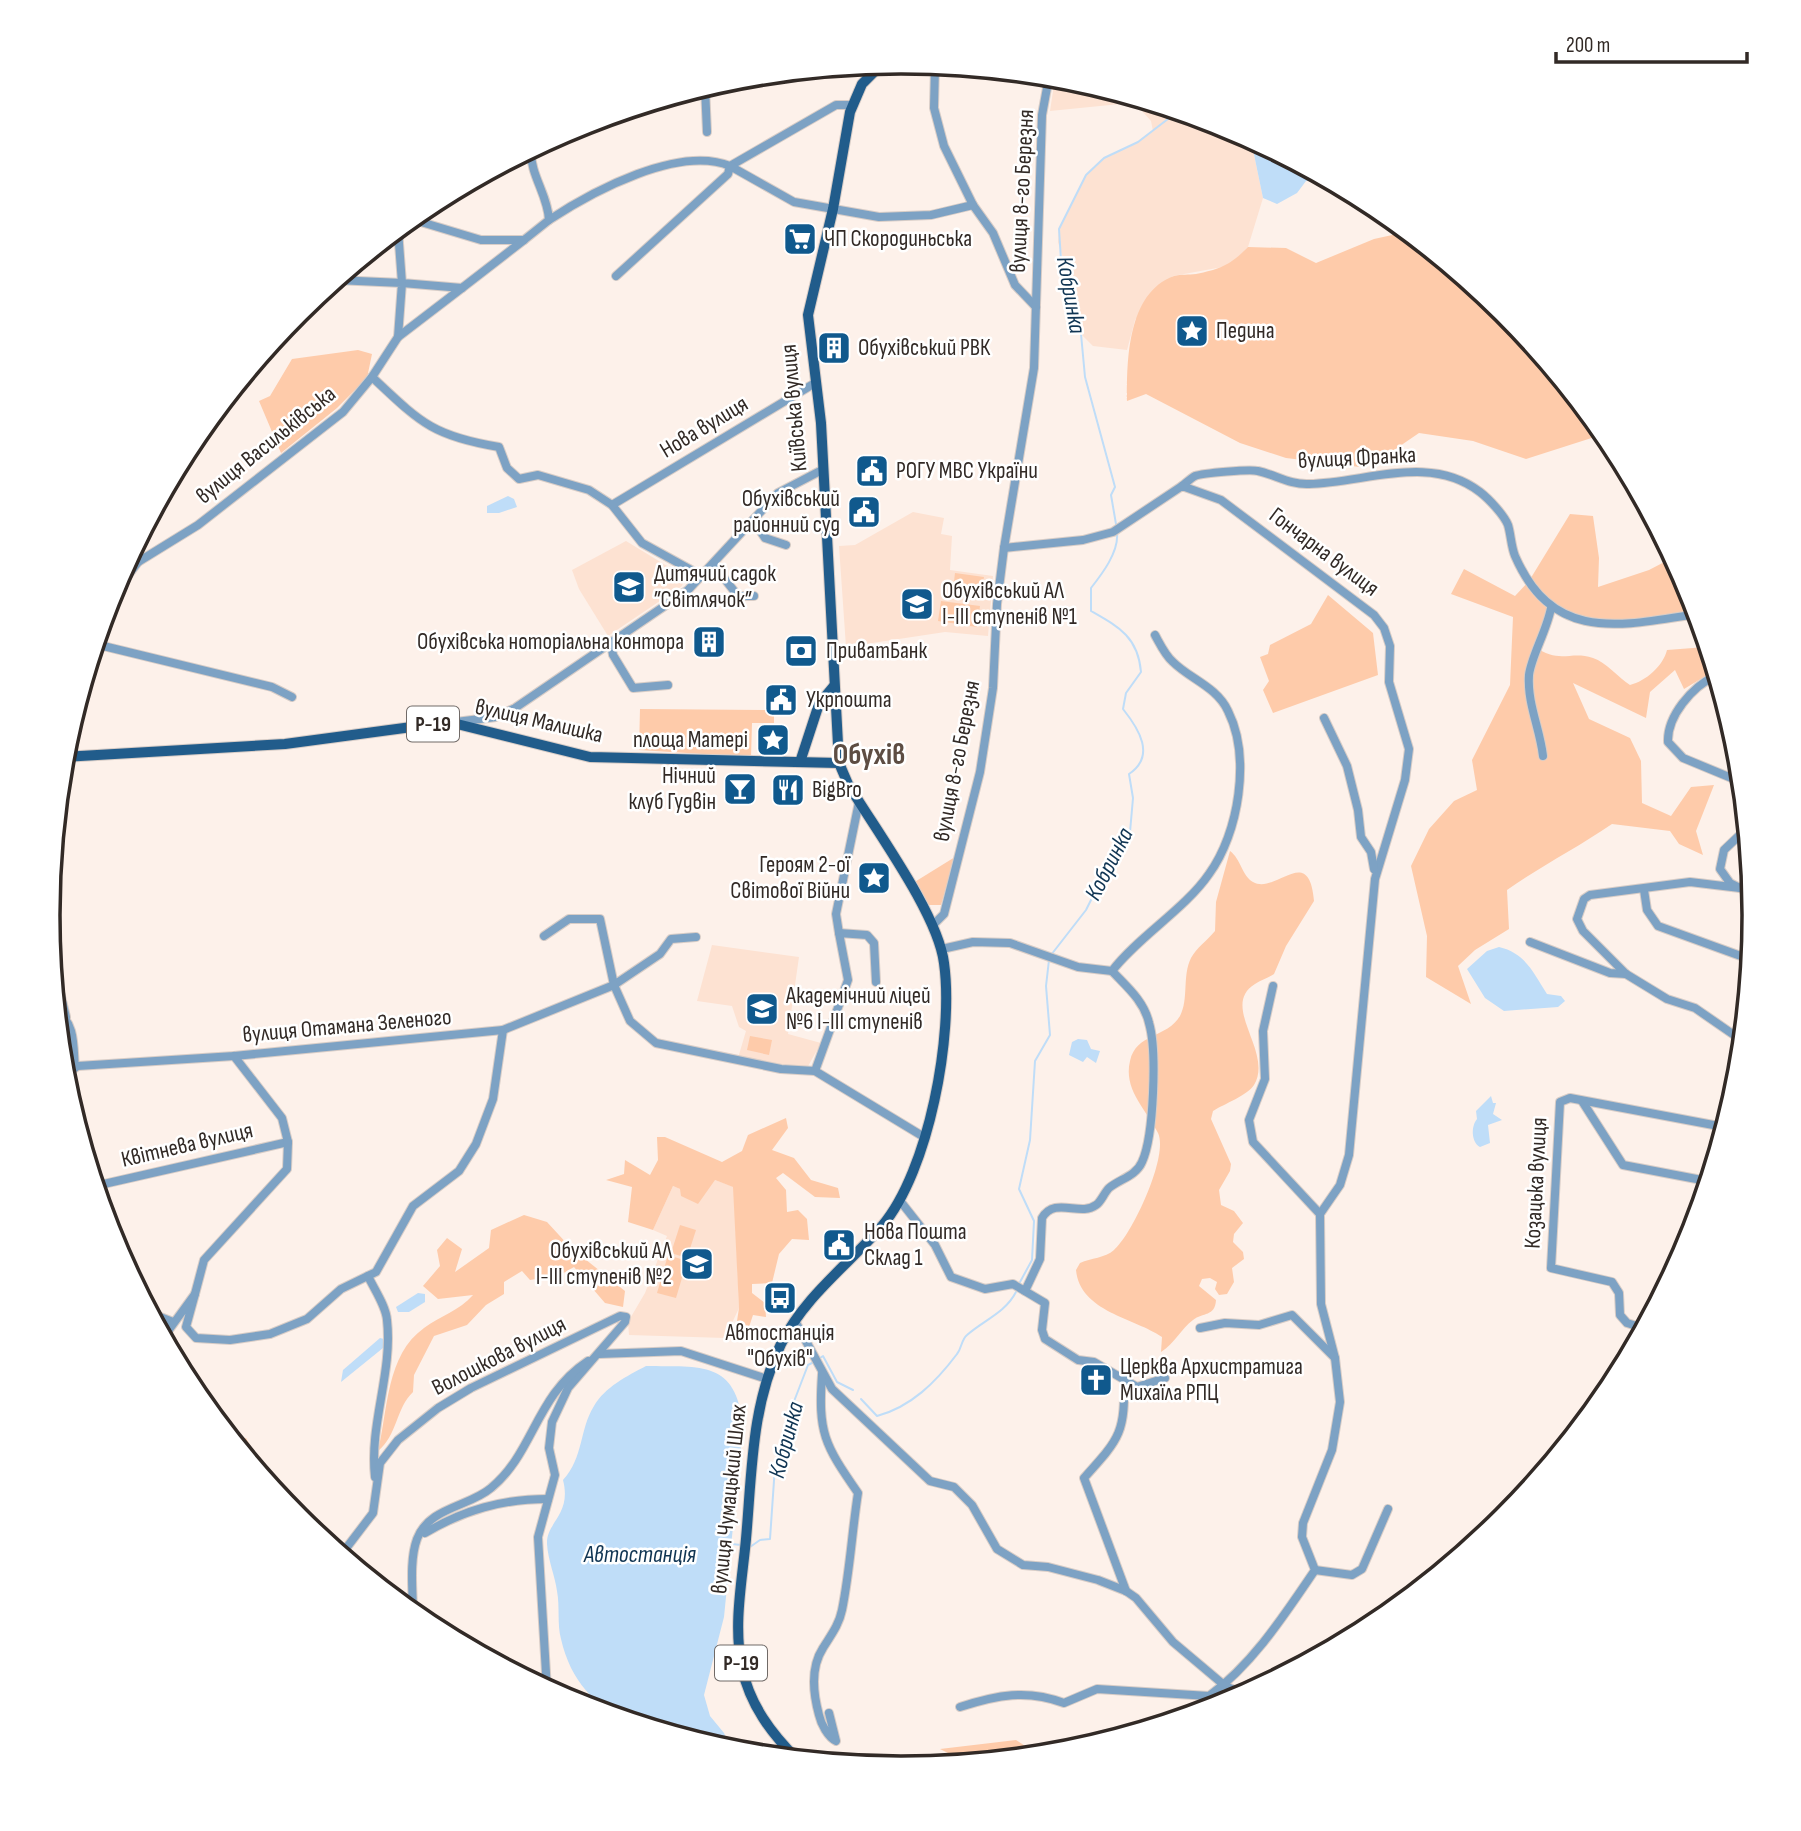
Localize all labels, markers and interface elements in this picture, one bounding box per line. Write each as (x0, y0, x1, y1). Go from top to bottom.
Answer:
scale bar (1556, 21, 1747, 65)
text: 200 m (1566, 33, 1610, 58)
street label: вулиця 8-го Березня (1004, 109, 1040, 273)
supermarket icon: ЧП Скородиньська (781, 220, 819, 258)
place label: ЧП Скородиньська (824, 225, 972, 253)
water label: Кобринка (1050, 254, 1092, 336)
place icon: Педина (1173, 312, 1211, 350)
place label: Педина (1216, 317, 1275, 345)
building icon: Обухівський РВК (815, 329, 853, 367)
place label: Обухівський РВК (858, 334, 991, 362)
street label: Київська вулиця (774, 343, 814, 473)
street label: вулиця Васильківська (190, 380, 342, 510)
street label: Нова вулиця (655, 390, 753, 464)
street label: вулиця Франка (1297, 441, 1417, 475)
public building icon: РОГУ МВС України (853, 452, 891, 490)
place label: РОГУ МВС України (896, 457, 1038, 485)
place label: Обухівський районний суд (733, 485, 840, 539)
public building icon: Обухівський районний суд (845, 493, 883, 531)
street label: Гончарна вулиця (1264, 502, 1384, 602)
place label: Дитячий садок ”Світлячок” (654, 560, 776, 614)
school or university icon: Дитячий садок ”Світлячок” (610, 568, 648, 606)
place label: Обухівський АЛ І-ІІІ ступенів №1 (942, 577, 1077, 631)
school or university icon: Обухівський АЛ І-ІІІ ступенів №1 (898, 585, 936, 623)
building icon: Обухівська ноторіальна контора (690, 623, 728, 661)
place label: Обухівська ноторіальна контора (417, 628, 684, 656)
bank icon: ПриватБанк (782, 632, 820, 670)
place label: ПриватБанк (826, 637, 927, 665)
street label: вулиця 8-го Березня (928, 678, 986, 844)
public building icon: Укрпошта (762, 681, 800, 719)
place label: Укрпошта (806, 686, 892, 714)
street label: вулиця Малишка (472, 693, 606, 749)
road number: Р-19 (407, 706, 459, 742)
place icon: площа Матері (754, 721, 792, 759)
place label: площа Матері (633, 726, 748, 754)
district label: Обухів (833, 737, 905, 773)
place label: Нічний клуб Гудвін (628, 762, 716, 816)
bar icon: Нічний клуб Гудвін (721, 770, 759, 808)
restaurant icon: BigBro (769, 771, 807, 809)
place label: BigBro (812, 776, 862, 804)
water label: Кобринка (1078, 823, 1140, 905)
place label: Героям 2-ої Світової Війни (730, 851, 851, 905)
place icon: Героям 2-ої Світової Війни (855, 859, 893, 897)
place label: Академічний ліцей №6 І-ІІІ ступенів (785, 982, 931, 1036)
school or university icon: Академічний ліцей №6 І-ІІІ ступенів (743, 990, 781, 1028)
street label: вулиця Отамана Зеленого (241, 1003, 453, 1049)
street label: Квітнева вулиця (118, 1116, 256, 1174)
street label: Козацька вулиця (1519, 1117, 1553, 1249)
place label: Нова Пошта Склад 1 (864, 1218, 967, 1272)
public building icon: Нова Пошта Склад 1 (820, 1226, 858, 1264)
place label: Обухівський АЛ І-ІІІ ступенів №2 (536, 1237, 672, 1291)
school or university icon: Обухівський АЛ І-ІІІ ступенів №2 (678, 1245, 716, 1283)
bus stop icon: Автостанція "Обухів" (761, 1279, 799, 1317)
street label: Волошкова вулиця (427, 1310, 571, 1402)
place label: Автостанція "Обухів" (725, 1319, 834, 1373)
place label: Церква Архистратига Михаїла РПЦ (1120, 1353, 1303, 1407)
church icon: Церква Архистратига Михаїла РПЦ (1077, 1361, 1115, 1399)
water label: Кобринка (762, 1398, 810, 1481)
street label: вулиця Чумацький Шлях (705, 1403, 753, 1595)
water label: Автостанція (583, 1540, 697, 1569)
road number: Р-19 (715, 1646, 767, 1680)

